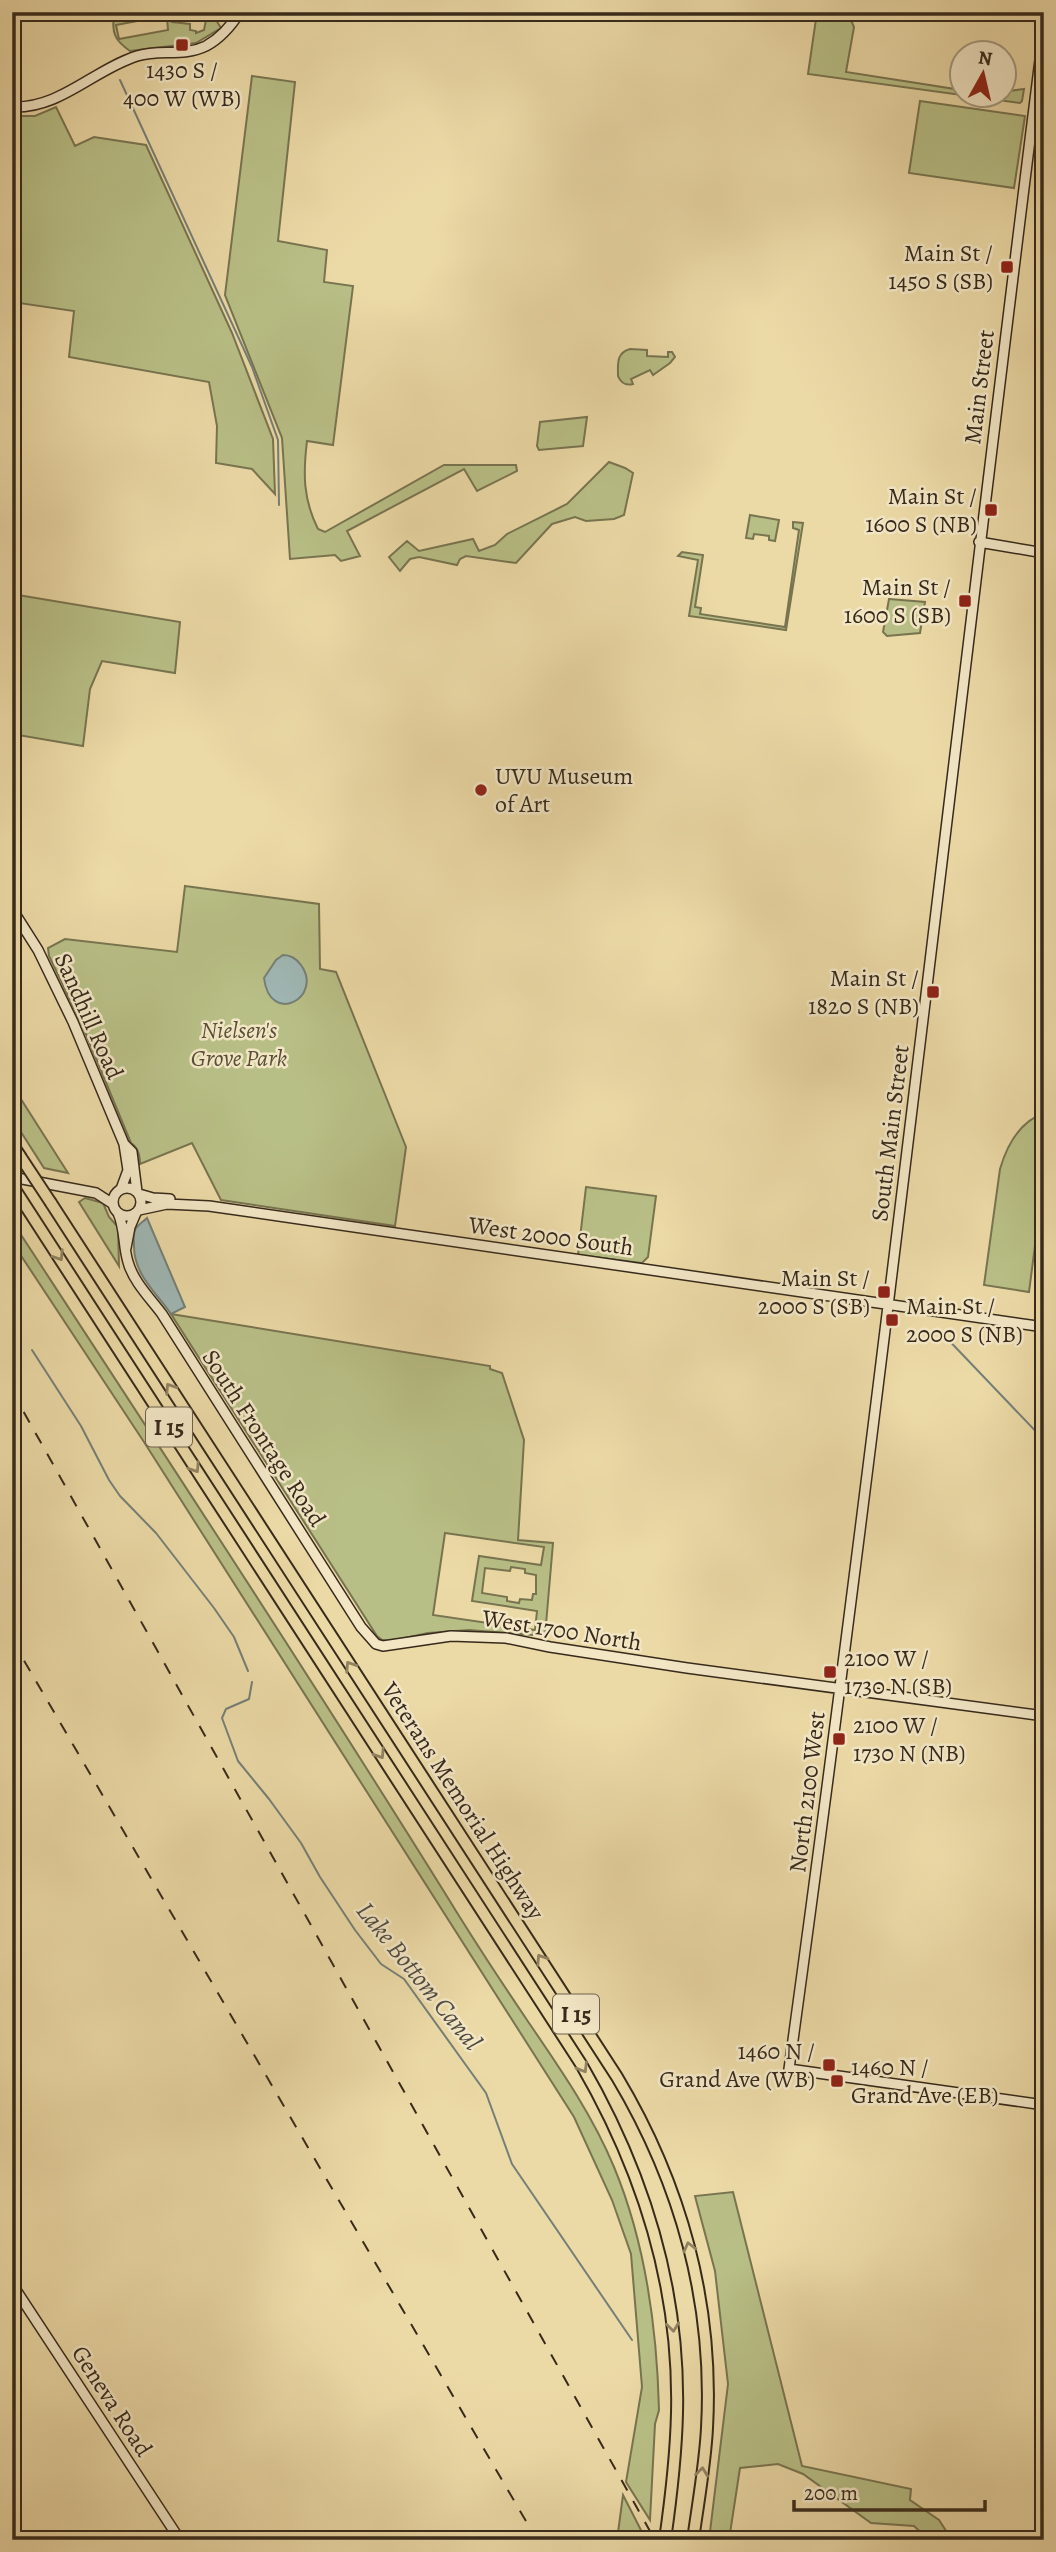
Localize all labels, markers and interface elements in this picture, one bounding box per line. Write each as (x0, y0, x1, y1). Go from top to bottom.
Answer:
marker: 1430 S / 400 W (WB) (174, 37, 190, 53)
north arrow (948, 38, 1018, 108)
text: N (977, 44, 994, 72)
place label: 1430 S / 400 W (WB) (123, 54, 241, 114)
place label: Main St / 1450 S (SB) (888, 237, 993, 297)
marker: Main St / 1450 S (SB) (999, 259, 1015, 275)
street label: Main Street (956, 328, 1002, 446)
place label: Main St / 1600 S (NB) (865, 480, 977, 540)
marker: Main St / 1600 S (NB) (983, 502, 999, 518)
place label: Main St / 1600 S (SB) (844, 571, 951, 631)
marker: Main St / 1600 S (SB) (957, 593, 973, 609)
place label: UVU Museum of Art (495, 760, 633, 820)
marker: UVU Museum of Art (473, 782, 489, 798)
street label: Sandhill Road (47, 948, 131, 1084)
place label: Main St / 1820 S (NB) (808, 962, 919, 1022)
marker: Main St / 1820 S (NB) (925, 984, 941, 1000)
park label: Nielsen's Grove Park (191, 1014, 287, 1074)
street label: South Main Street (863, 1043, 917, 1223)
street label: West 2000 South (466, 1208, 636, 1263)
one-way arrow (50, 1249, 63, 1262)
place label: Main St / 2000 S (SB) (758, 1262, 870, 1322)
marker: Main St / 2000 S (SB) (876, 1284, 892, 1300)
place label: Main St / 2000 S (NB) (906, 1290, 1023, 1350)
marker: Main St / 2000 S (NB) (884, 1312, 900, 1328)
street label: South Frontage Road (195, 1343, 333, 1533)
one-way arrow (166, 1382, 179, 1395)
road number: I 15 (146, 1408, 192, 1446)
one-way arrow (187, 1461, 200, 1474)
street label: West 1700 North (479, 1601, 644, 1658)
place label: 2100 W / 1730 N (SB) (844, 1642, 952, 1702)
one-way arrow (346, 1660, 359, 1673)
marker: 2100 W / 1730 N (SB) (822, 1664, 838, 1680)
street label: Veterans Memorial Highway (374, 1675, 552, 1926)
street label: North 2100 West (781, 1709, 833, 1874)
place label: 2100 W / 1730 N (NB) (853, 1709, 966, 1769)
marker: 2100 W / 1730 N (NB) (831, 1731, 847, 1747)
one-way arrow (372, 1746, 385, 1759)
water label: Lake Bottom Canal (348, 1894, 490, 2058)
one-way arrow (536, 1954, 549, 1967)
road number: I 15 (553, 1994, 599, 2034)
place label: 1460 N / Grand Ave (WB) (659, 2035, 815, 2095)
place label: 1460 N / Grand Ave (EB) (851, 2051, 998, 2111)
marker: 1460 N / Grand Ave (WB) (821, 2057, 837, 2073)
one-way arrow (575, 2060, 588, 2073)
marker: 1460 N / Grand Ave (EB) (829, 2073, 845, 2089)
one-way arrow (683, 2241, 697, 2253)
one-way arrow (665, 2322, 680, 2333)
street label: Geneva Road (64, 2339, 160, 2463)
one-way arrow (695, 2466, 710, 2478)
scale bar (794, 2468, 984, 2512)
text: 200 m (804, 2479, 858, 2507)

